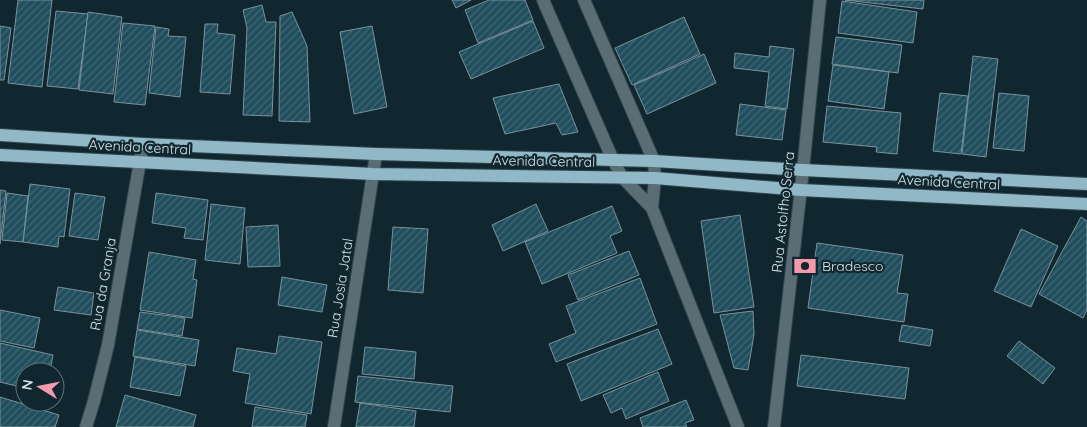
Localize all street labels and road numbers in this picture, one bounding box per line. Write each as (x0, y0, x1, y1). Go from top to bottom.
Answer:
street label: Avenida Central (88, 135, 192, 159)
street label: Avenida Central (493, 151, 595, 171)
street label: Rua Astolfho Serra (768, 151, 798, 273)
street label: Avenida Central (897, 170, 1001, 194)
street label: Rua da Granja (86, 236, 120, 332)
street label: Rua Josia Jatal (323, 237, 357, 339)

